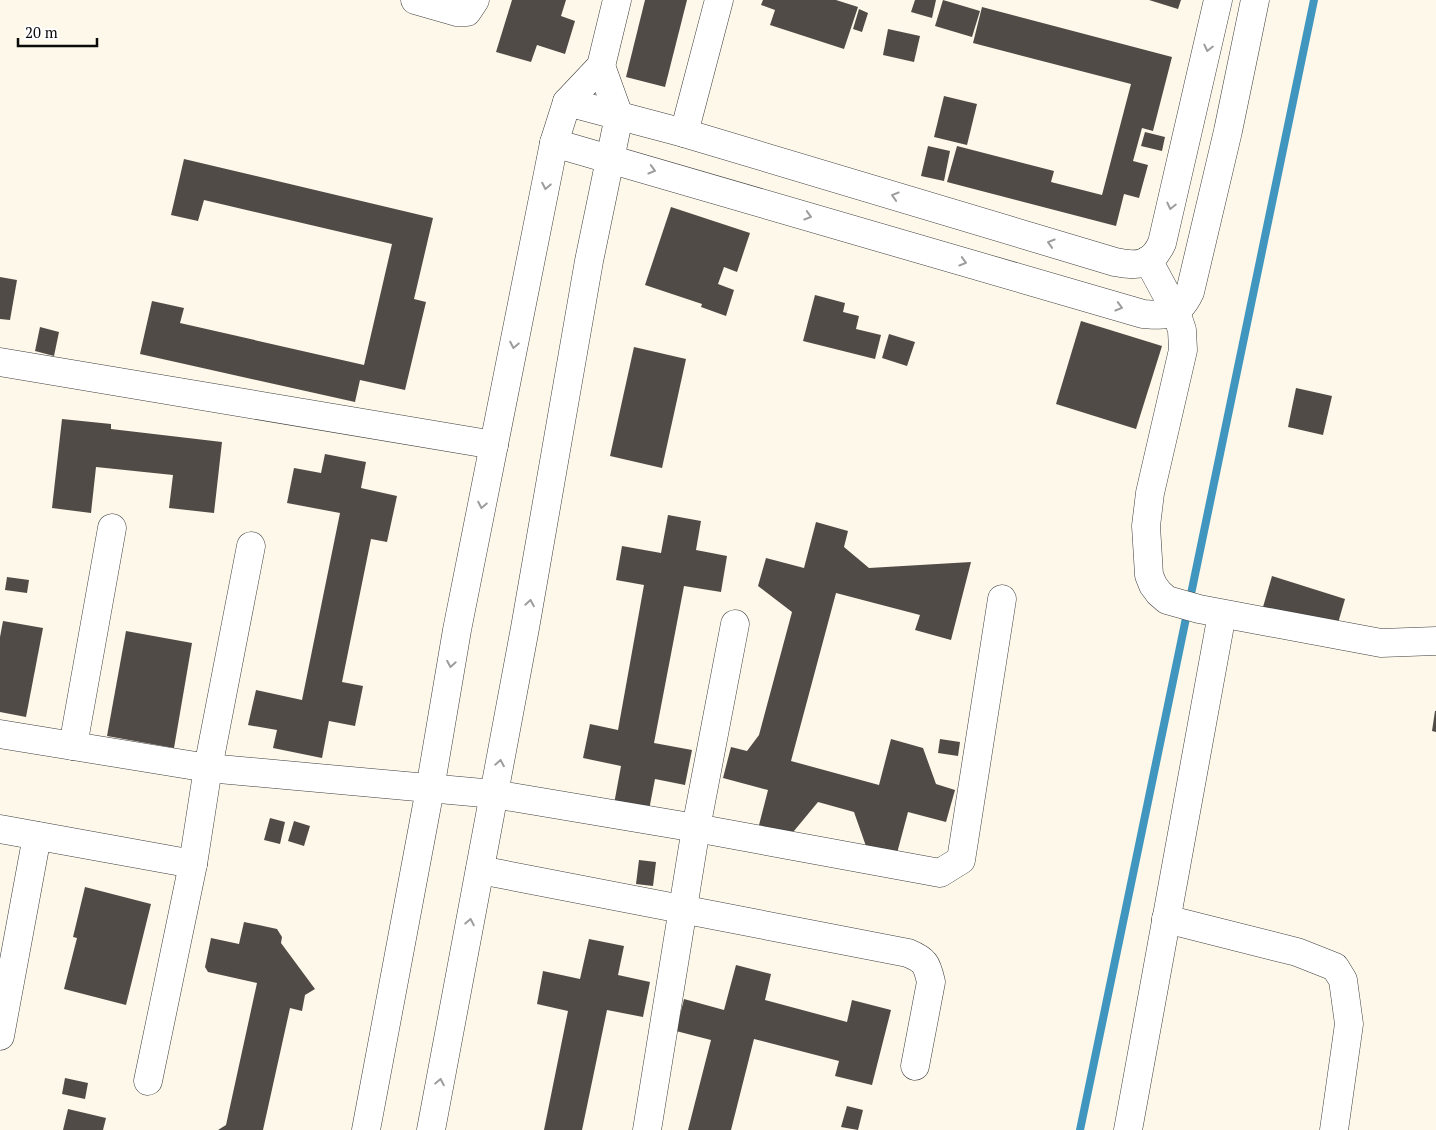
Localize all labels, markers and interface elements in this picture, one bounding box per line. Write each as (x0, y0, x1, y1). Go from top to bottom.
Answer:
scale bar (18, 15, 96, 47)
text: 20 m (25, 22, 58, 42)
one-way arrow (1203, 43, 1214, 52)
one-way arrow (647, 165, 655, 175)
one-way arrow (541, 181, 551, 190)
one-way arrow (892, 192, 900, 202)
one-way arrow (1166, 201, 1177, 210)
one-way arrow (803, 211, 811, 221)
one-way arrow (1047, 238, 1056, 248)
one-way arrow (959, 256, 967, 266)
one-way arrow (1115, 302, 1123, 312)
one-way arrow (509, 341, 520, 350)
one-way arrow (478, 500, 488, 509)
one-way arrow (524, 599, 534, 607)
one-way arrow (447, 660, 457, 669)
one-way arrow (495, 758, 505, 767)
one-way arrow (464, 918, 475, 927)
one-way arrow (434, 1078, 444, 1086)

